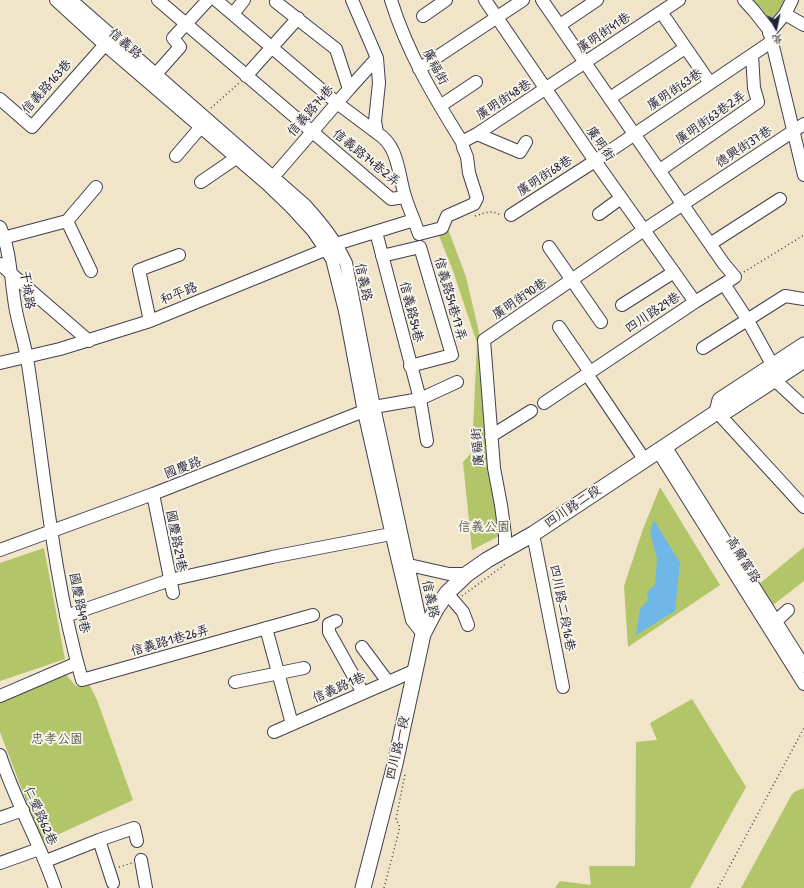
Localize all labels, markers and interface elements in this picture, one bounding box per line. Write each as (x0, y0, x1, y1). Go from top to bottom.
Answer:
north arrow (756, 8, 796, 48)
street label: 廣明街41巷 (574, 9, 634, 57)
street label: 信義路 (105, 25, 145, 63)
text: 北 (771, 32, 784, 48)
street label: 廣福街 (419, 46, 451, 88)
street label: 信義路163巷 (19, 57, 75, 117)
street label: 廣明街63巷 (645, 66, 705, 114)
street label: 廣明街48巷 (474, 76, 534, 124)
street label: 信義路74巷 (284, 82, 338, 140)
street label: 廣明街63巷2弄 (673, 88, 749, 148)
street label: 德興街37巷 (713, 123, 775, 171)
street label: 廣明街 (582, 124, 618, 164)
street label: 信義路74巷2弄 (329, 126, 403, 190)
street label: 廣明街68巷 (514, 152, 576, 200)
street label: 信義路54巷17弄 (431, 255, 469, 343)
street label: 信義路 (351, 261, 375, 303)
street label: 干城路 (16, 270, 38, 310)
street label: 廣明街90巷 (490, 275, 550, 323)
street label: 和平路 (158, 279, 200, 309)
street label: 信義路54巷 (396, 280, 426, 344)
street label: 四川路29巷 (622, 289, 684, 337)
street label: 廣福街 (469, 427, 487, 467)
street label: 國慶路 (162, 454, 204, 482)
street label: 四川路二段 (542, 482, 604, 532)
street label: 國慶路29巷 (162, 509, 190, 573)
park label: 信義公園 (458, 520, 510, 536)
street label: 高爾富路 (723, 534, 763, 586)
street label: 四川路二段16巷 (546, 563, 578, 653)
street label: 國慶路49巷 (65, 571, 93, 635)
street label: 信義路 (418, 578, 442, 620)
street label: 信義路1巷26弄 (129, 622, 211, 660)
street label: 信義路1巷 (310, 669, 368, 707)
street label: 四川路一段 (383, 715, 413, 781)
park label: 忠孝公園 (31, 732, 83, 748)
street label: 仁愛路62巷 (20, 784, 60, 848)

